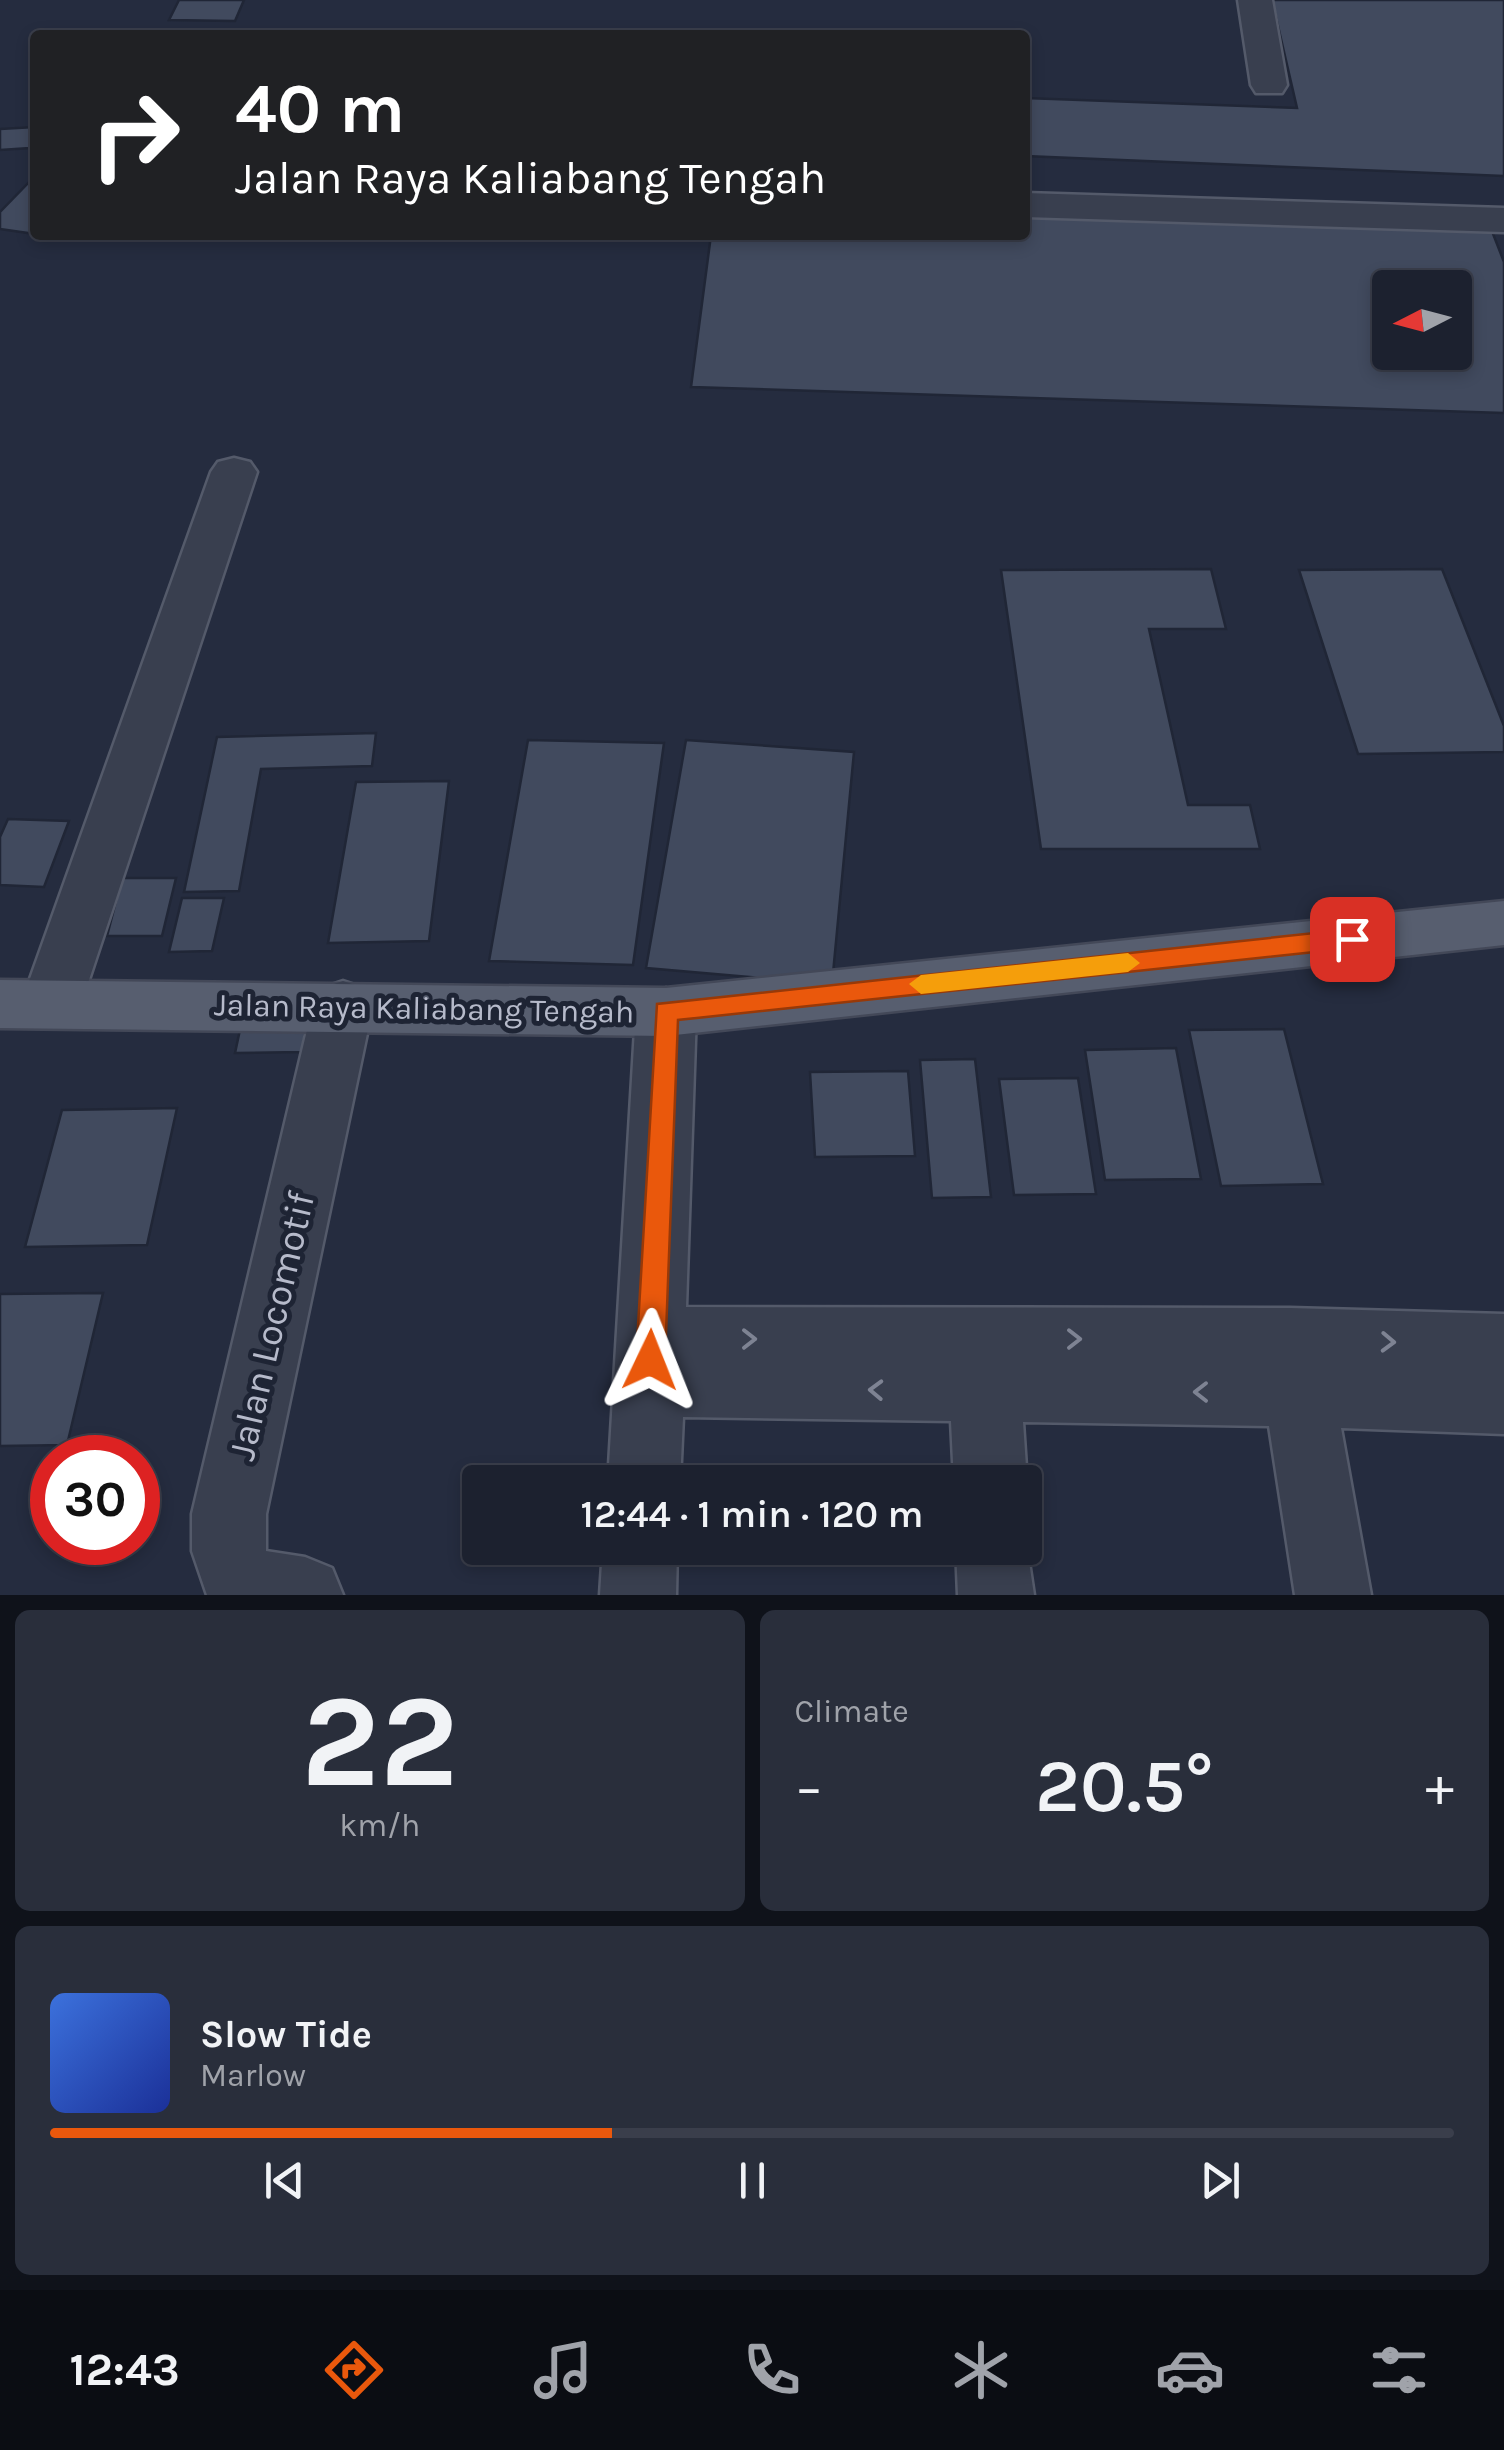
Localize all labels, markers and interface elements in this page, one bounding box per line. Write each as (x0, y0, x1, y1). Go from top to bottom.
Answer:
text: 40 m (235, 68, 405, 150)
icon: right (70, 70, 200, 200)
text: Jalan Raya Kaliabang Tengah (235, 152, 826, 204)
north arrow (1372, 270, 1472, 370)
map controls (1372, 270, 1472, 370)
pin (1310, 897, 1395, 982)
icon: arrive (1325, 912, 1380, 967)
street label: Jalan Raya Kaliabang Tengah (213, 986, 634, 1031)
street label: Jalan Locomotif (219, 1187, 324, 1464)
position arrow (598, 1308, 702, 1412)
one-way arrow (742, 1328, 757, 1350)
one-way arrow (1066, 1328, 1082, 1350)
one-way arrow (1380, 1331, 1396, 1352)
one-way arrow (868, 1379, 884, 1400)
one-way arrow (1192, 1381, 1208, 1403)
speed limit sign: 30 (30, 1435, 160, 1565)
text: 12:44 · 1 min · 120 m (580, 1492, 924, 1537)
text: 22 (301, 1666, 458, 1818)
text: Climate (795, 1693, 909, 1730)
text: 20.5° (1035, 1742, 1213, 1830)
text: − (795, 1755, 823, 1819)
text: + (1425, 1755, 1454, 1819)
text: km/h (339, 1807, 420, 1844)
text: Slow Tide (200, 2012, 372, 2057)
text: Marlow (200, 2057, 306, 2094)
icon: previous (257, 2153, 312, 2208)
icon: pause (725, 2153, 780, 2208)
icon: next (1193, 2153, 1248, 2208)
icon: directions (319, 2335, 389, 2405)
icon: music (528, 2335, 598, 2405)
icon: phone (737, 2335, 807, 2405)
icon: climate (946, 2335, 1016, 2405)
icon: car (1155, 2335, 1225, 2405)
icon: filters (1364, 2335, 1434, 2405)
text: 12:43 (70, 2344, 180, 2396)

